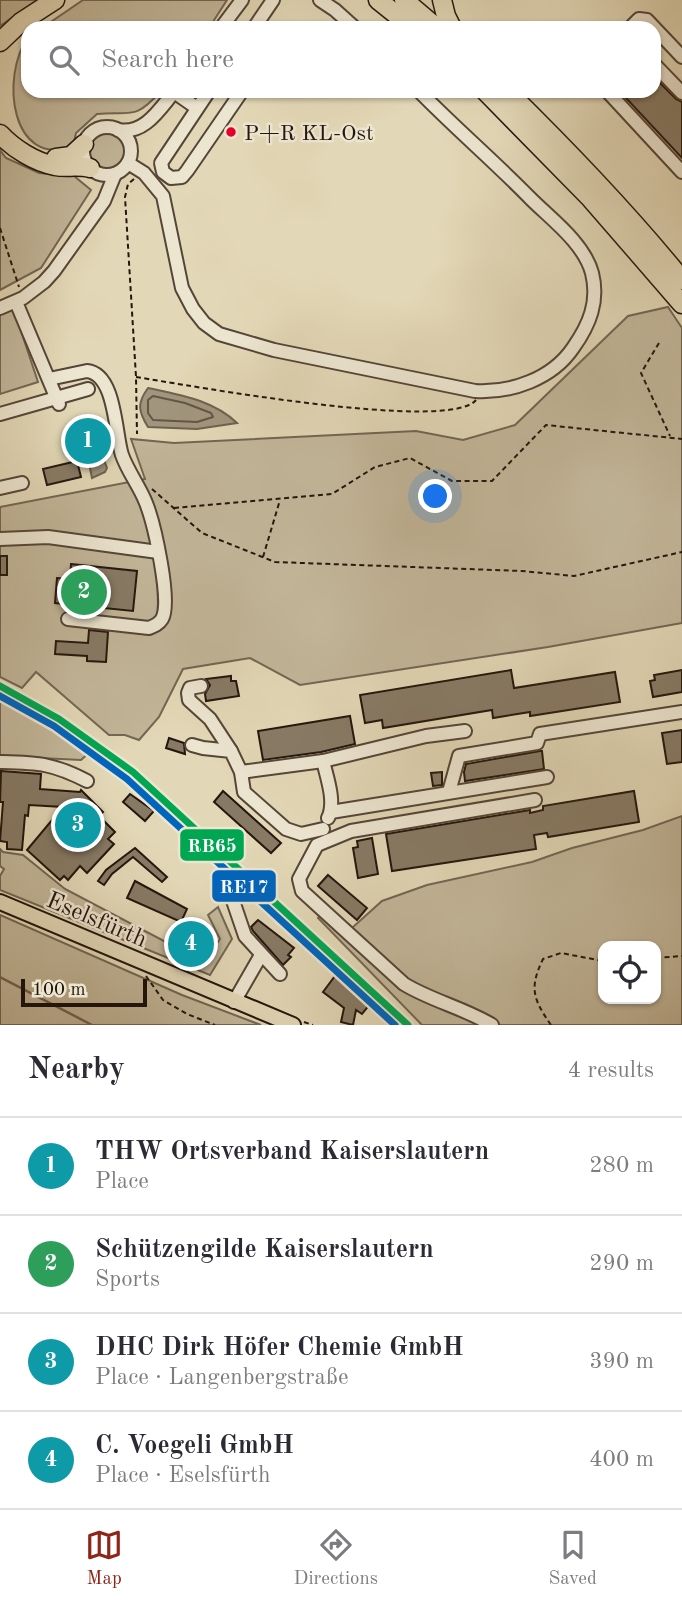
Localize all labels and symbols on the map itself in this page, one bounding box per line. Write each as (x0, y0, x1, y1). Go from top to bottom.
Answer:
place label: P+R KL-Ost (244, 123, 374, 145)
marker: P+R KL-Ost (224, 125, 238, 139)
pin: 1 (65, 415, 111, 467)
your location (418, 479, 452, 513)
pin: 2 (61, 566, 107, 618)
pin: 3 (55, 799, 101, 851)
line badge: RB65 (179, 828, 245, 862)
text: RB65 (187, 838, 237, 857)
line badge: RE17 (211, 869, 277, 903)
text: RE17 (219, 879, 269, 898)
street label: Eselsfürth (42, 889, 150, 953)
pin: 4 (168, 918, 214, 970)
scale bar (21, 976, 147, 1008)

